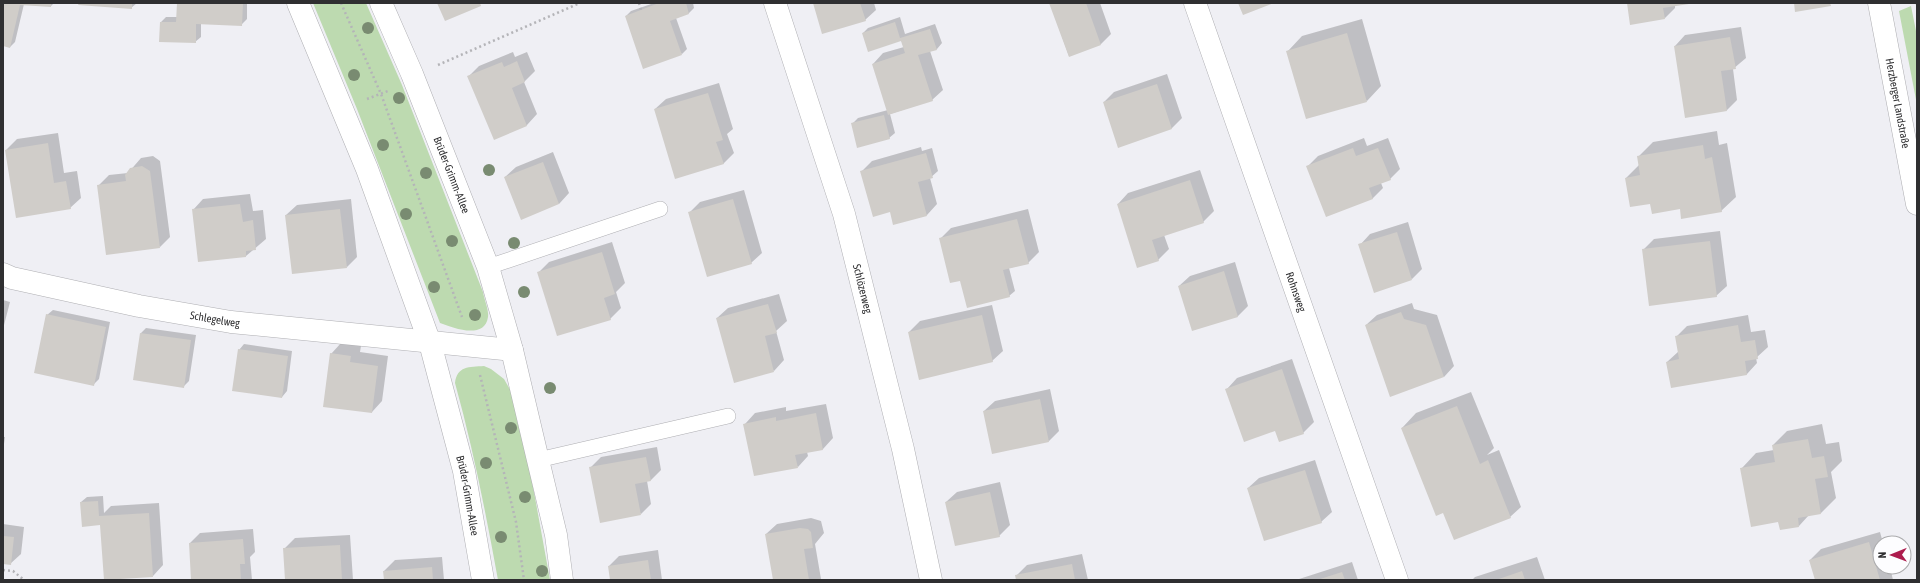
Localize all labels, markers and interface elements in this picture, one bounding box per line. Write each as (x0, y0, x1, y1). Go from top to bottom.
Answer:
street label: Herzberger Landstraße (1884, 57, 1912, 149)
street label: Brüder-Grimm-Allee (431, 135, 472, 215)
street label: Schlözerweg (851, 263, 875, 315)
street label: Rohnsweg (1284, 270, 1309, 314)
street label: Schlegelweg (189, 309, 241, 329)
street label: Brüder-Grimm-Allee (454, 454, 481, 536)
north arrow (1872, 535, 1912, 575)
text: N (1876, 552, 1888, 559)

